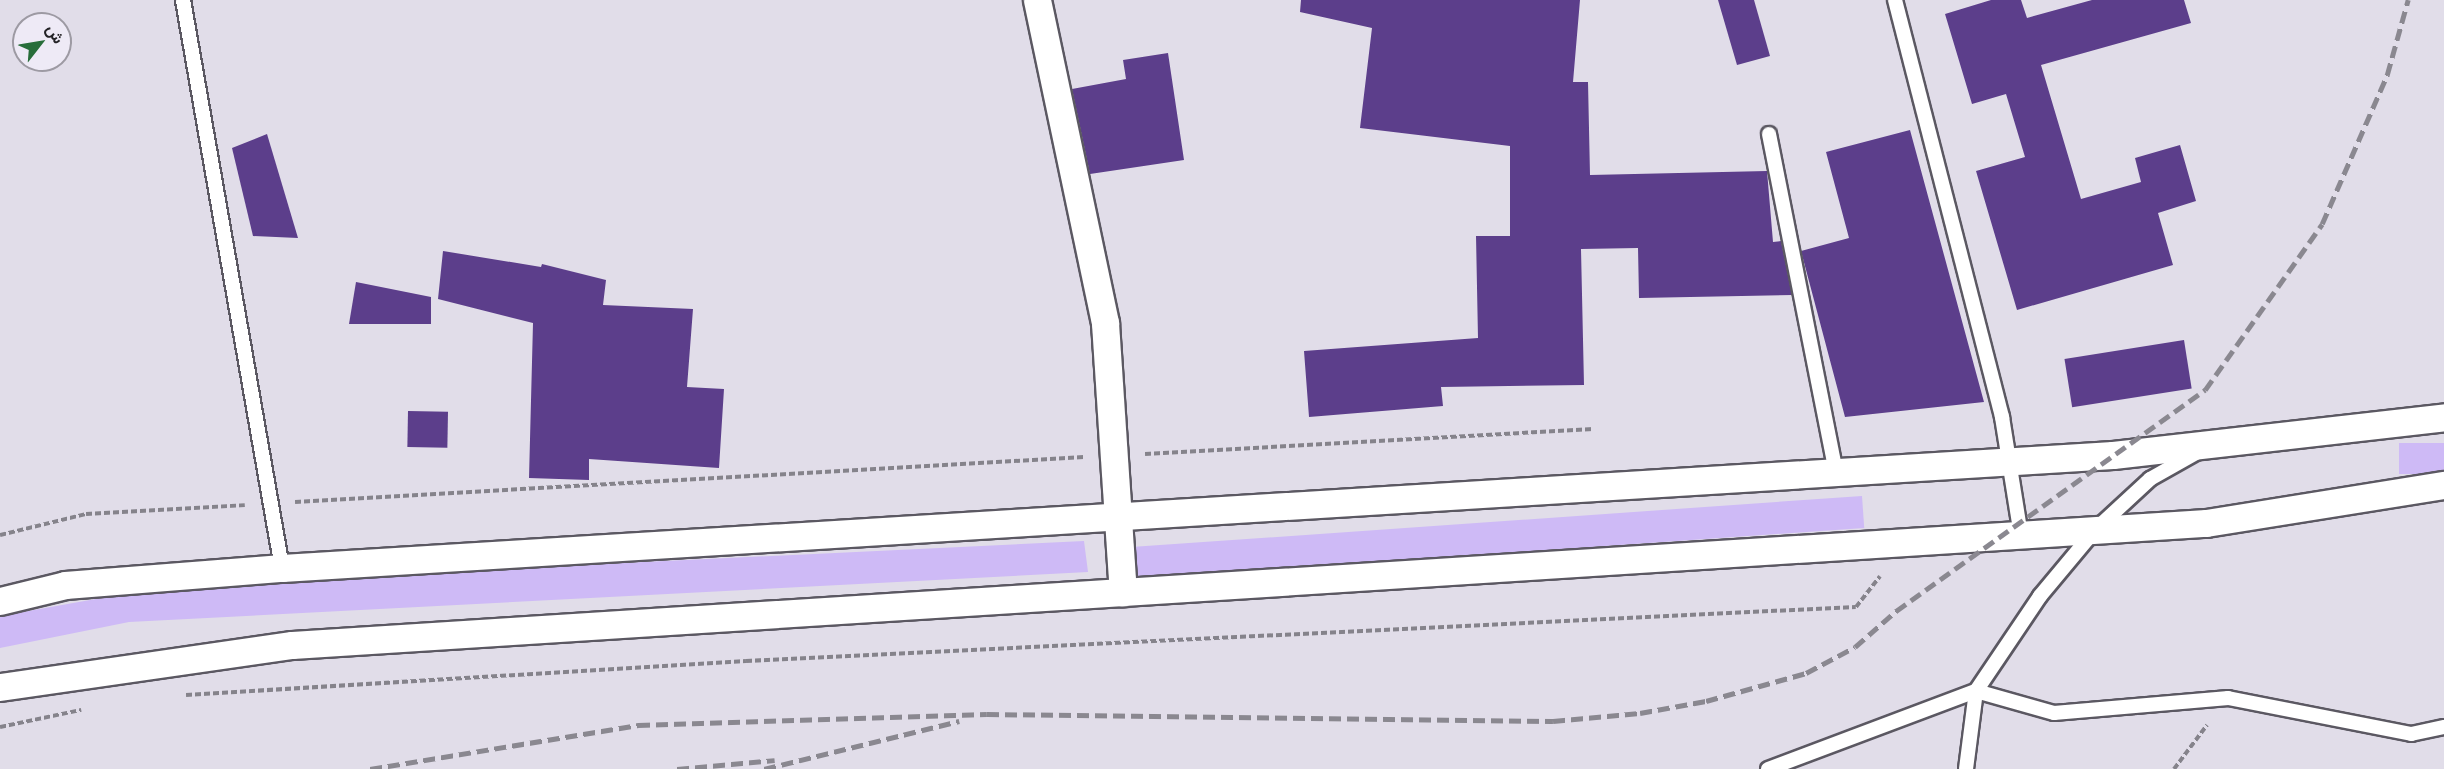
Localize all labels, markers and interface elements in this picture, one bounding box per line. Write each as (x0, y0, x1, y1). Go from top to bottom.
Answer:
north arrow (12, 12, 72, 72)
text: ش (42, 20, 69, 47)

